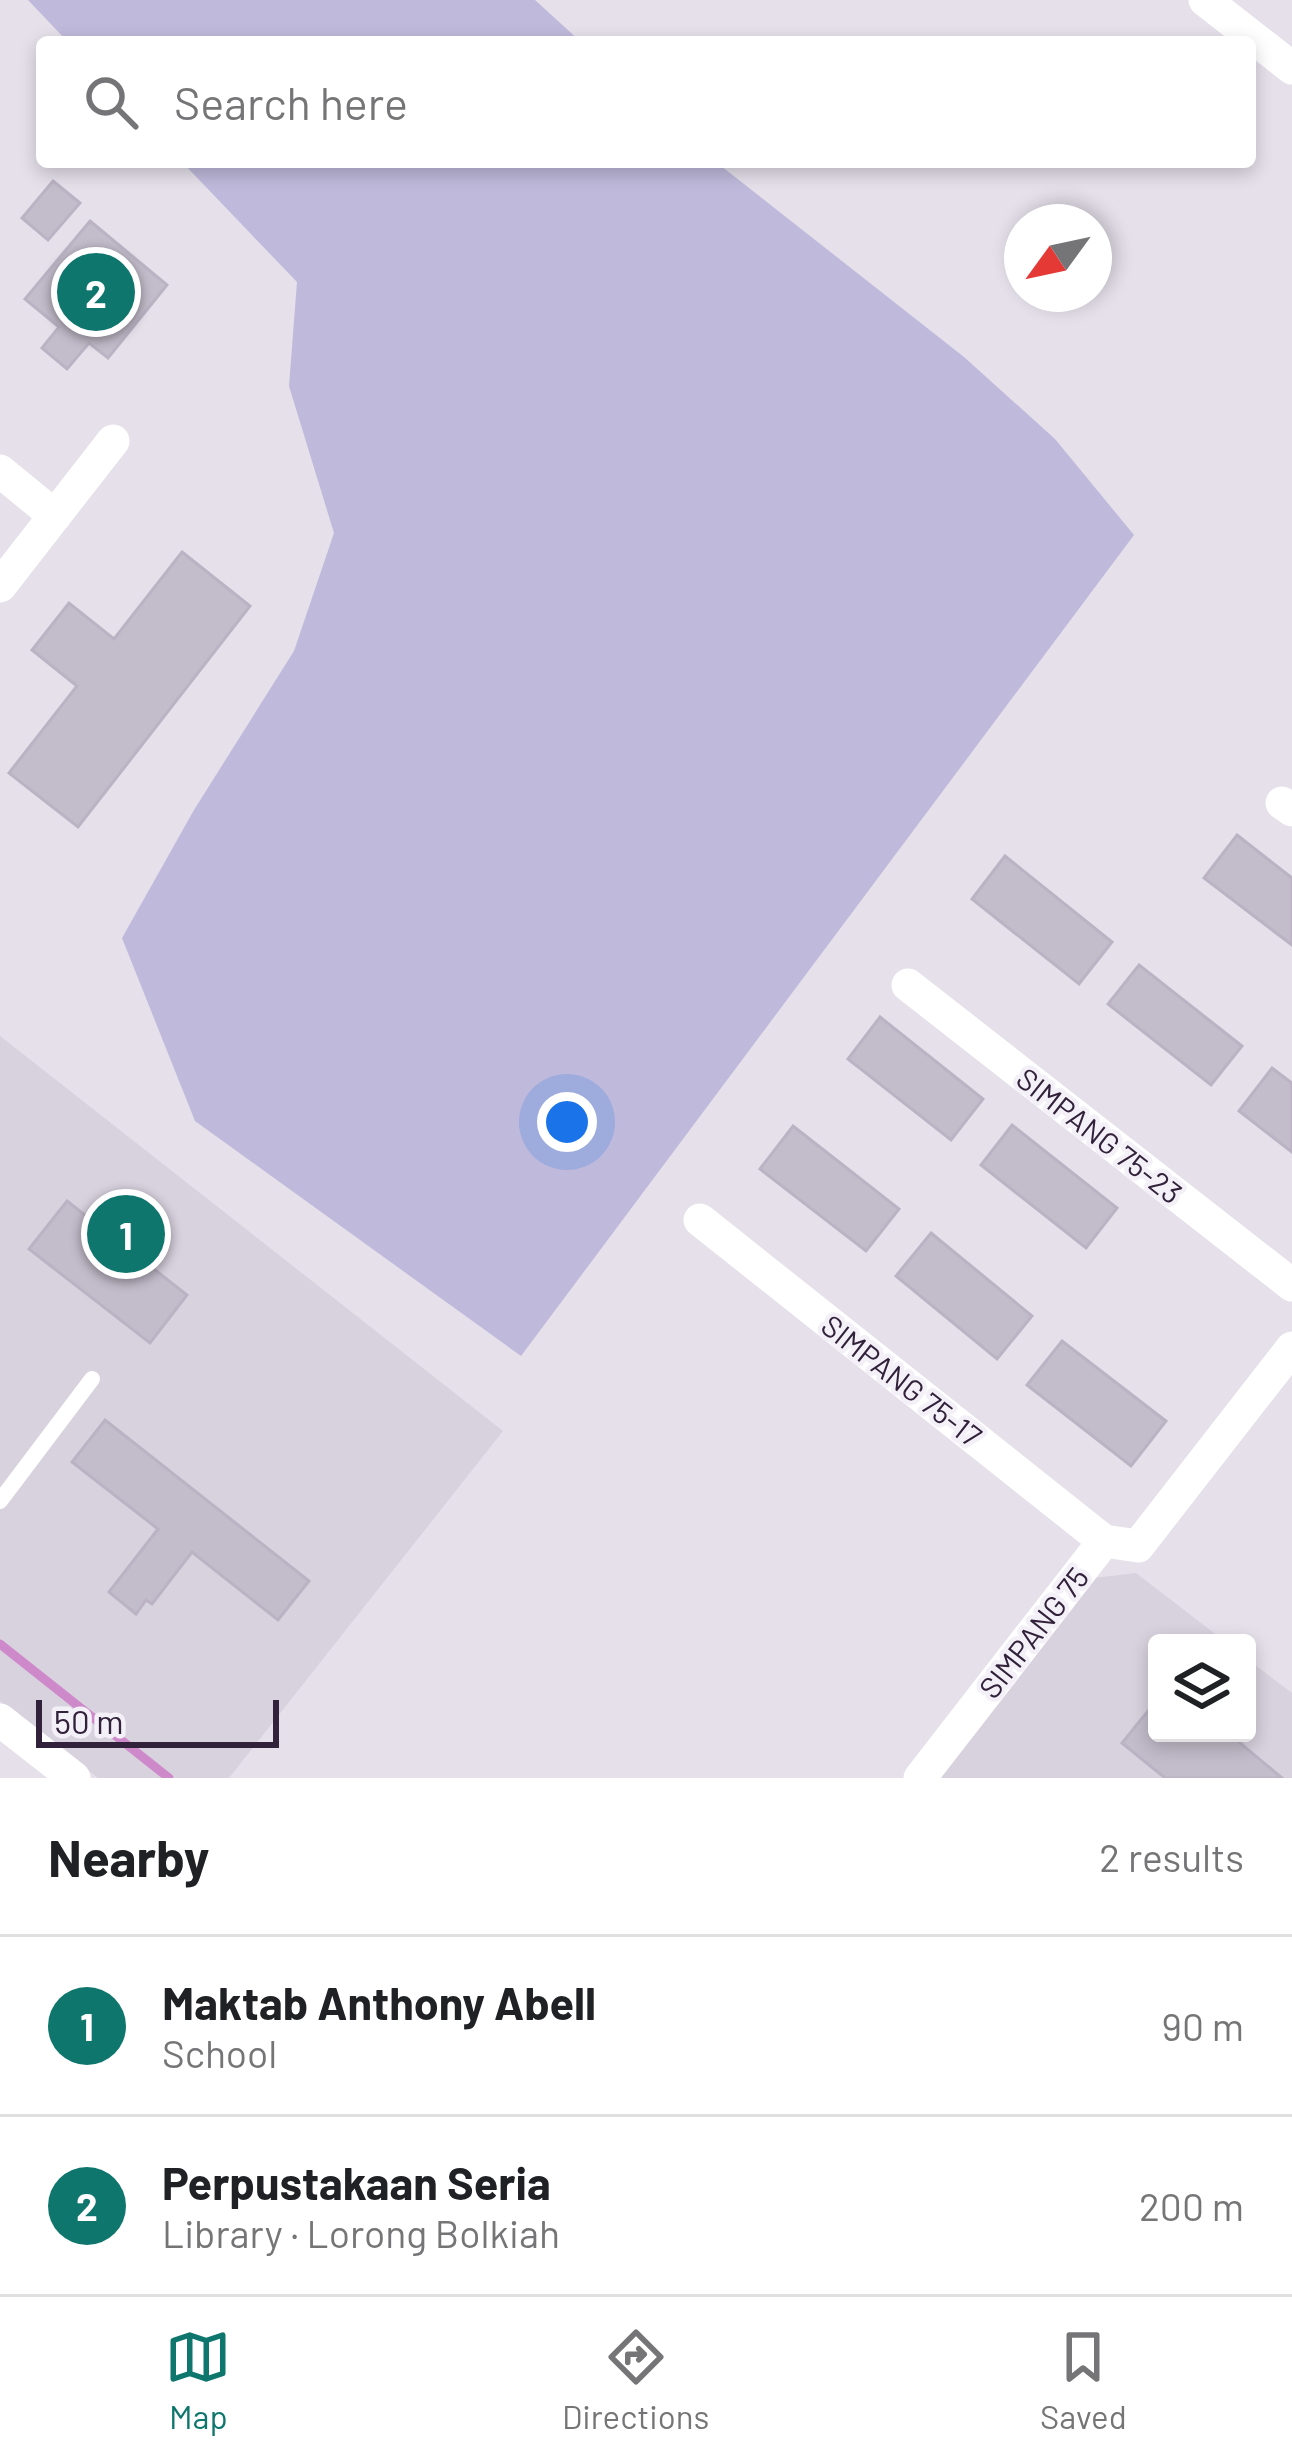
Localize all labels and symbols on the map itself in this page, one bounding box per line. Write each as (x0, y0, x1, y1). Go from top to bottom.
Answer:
north arrow (1004, 204, 1112, 312)
pin: 2 (57, 247, 135, 337)
street label: SIMPANG 75-23 (1010, 1059, 1190, 1211)
your location (537, 1092, 597, 1152)
pin: 1 (87, 1189, 165, 1279)
street label: SIMPANG 75-17 (815, 1306, 989, 1454)
street label: SIMPANG 75 (971, 1559, 1095, 1705)
scale bar (36, 1694, 279, 1747)

